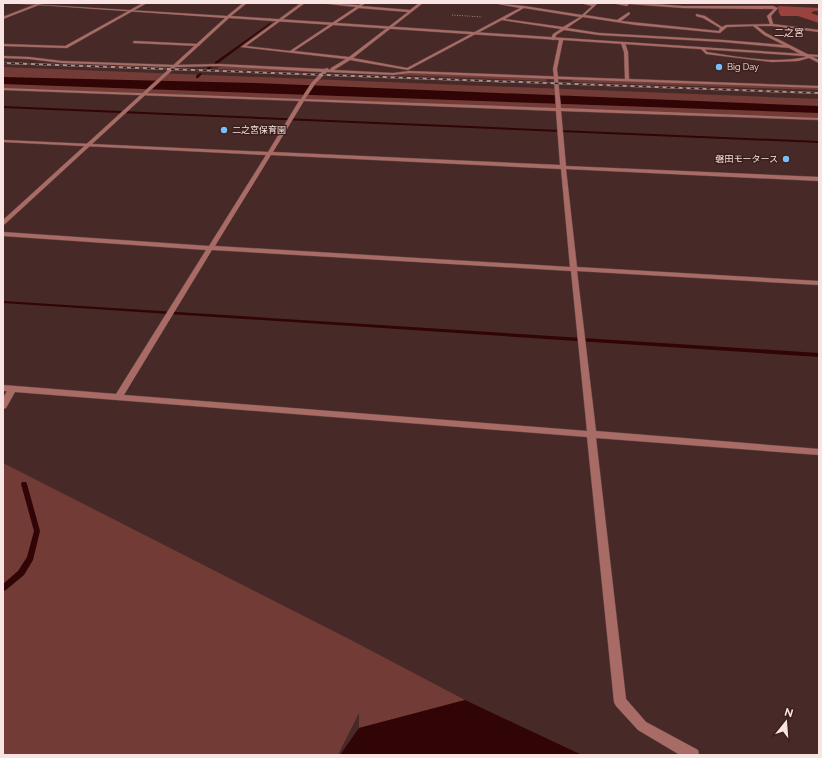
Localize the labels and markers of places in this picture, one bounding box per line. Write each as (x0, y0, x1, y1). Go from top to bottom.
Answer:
marker: Big Day (714, 62, 724, 72)
place label: Big Day (727, 62, 759, 72)
marker: 二之宮保育園 (219, 125, 229, 135)
place label: 二之宮保育園 (232, 125, 286, 135)
place label: 磐田モータース (715, 154, 778, 164)
marker: 磐田モータース (781, 154, 791, 164)

